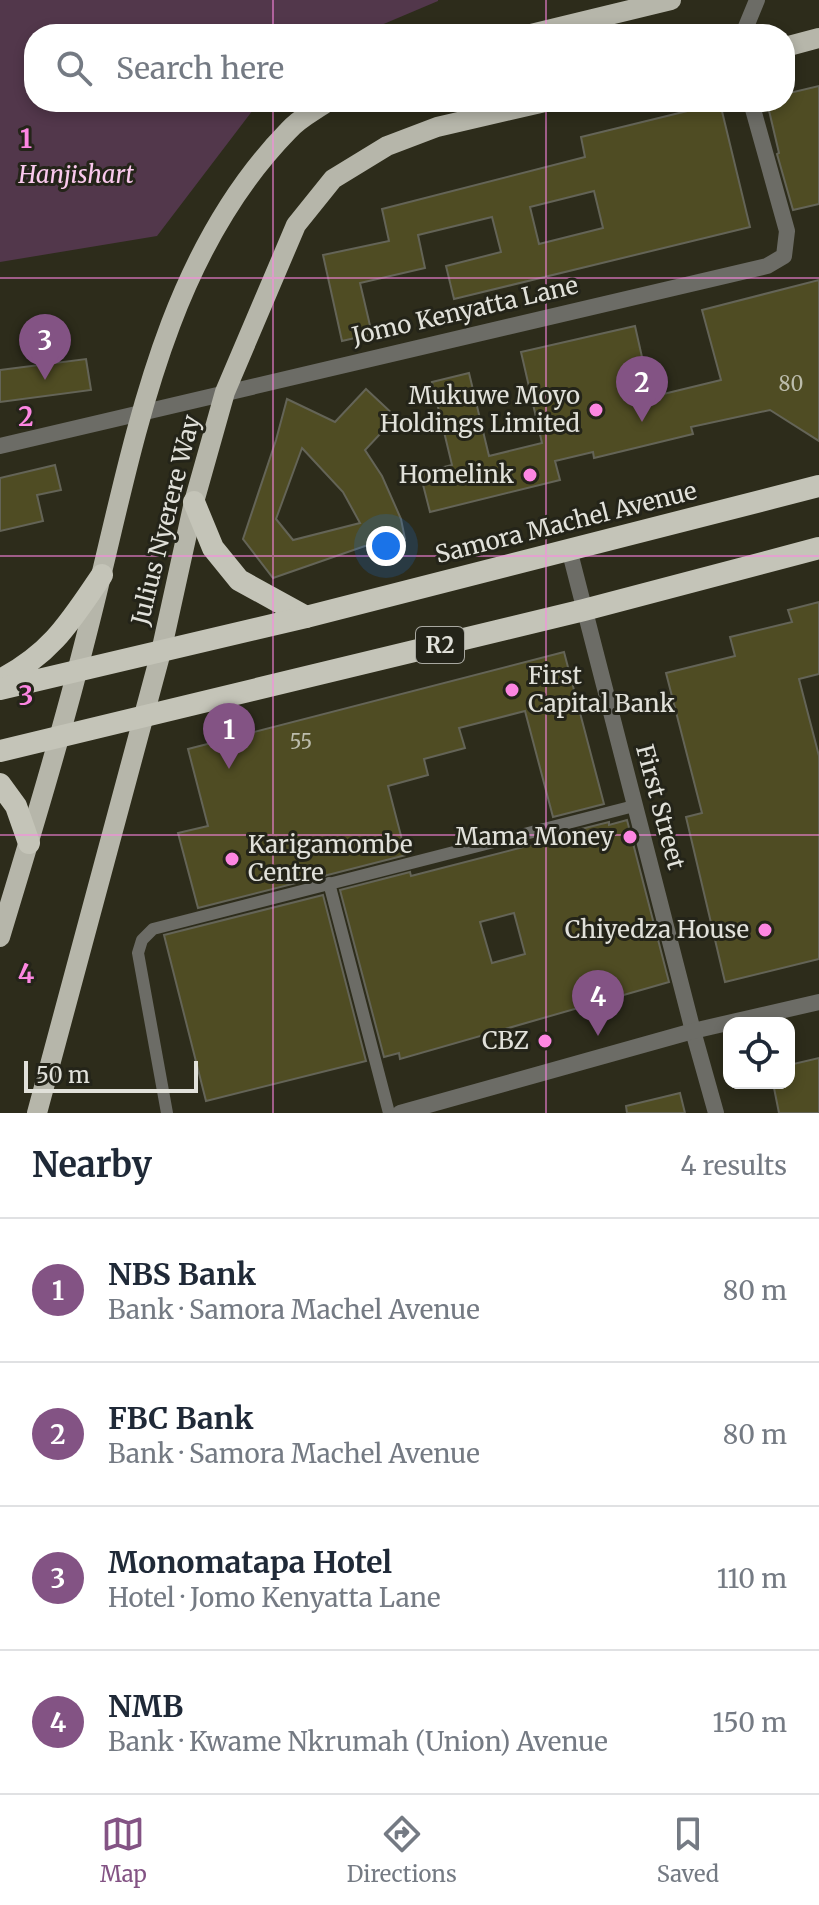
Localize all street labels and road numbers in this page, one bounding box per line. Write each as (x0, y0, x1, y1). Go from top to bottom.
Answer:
street label: Jomo Kenyatta Lane (348, 269, 581, 352)
street label: Julius Nyerere Way (124, 412, 207, 629)
street label: Samora Machel Avenue (432, 475, 700, 570)
road number: R2 (416, 627, 464, 663)
street label: First Street (629, 741, 692, 873)

